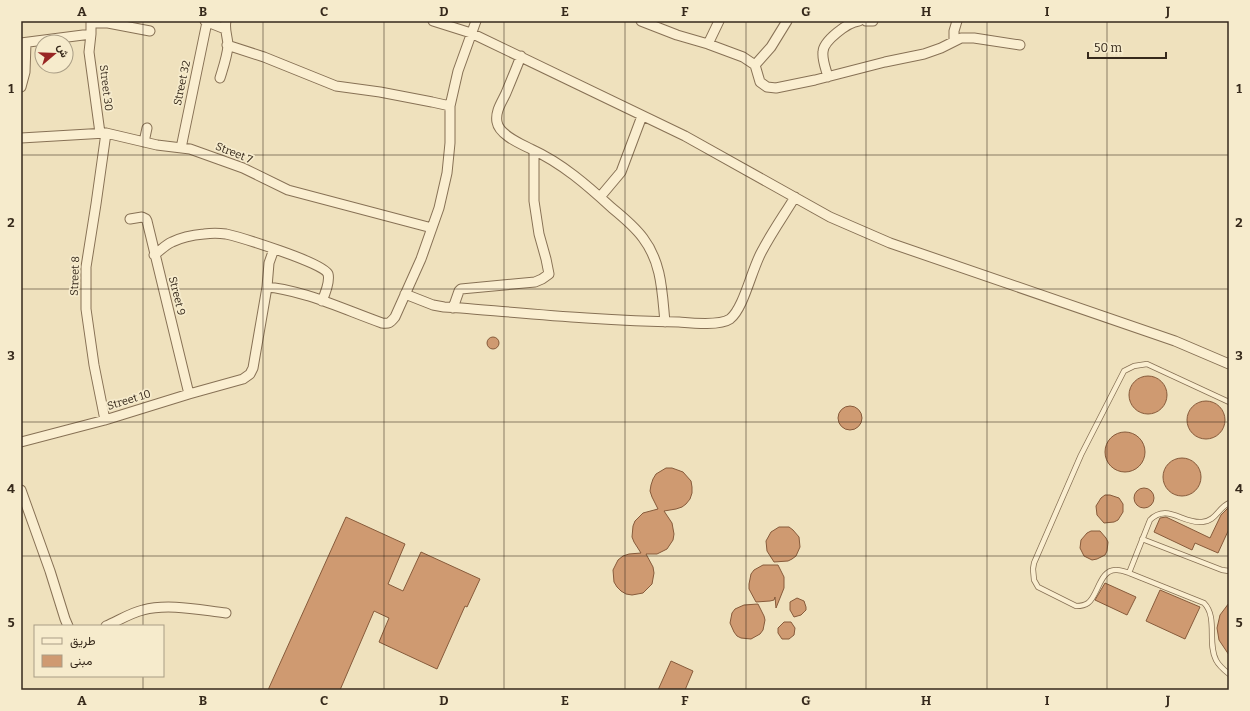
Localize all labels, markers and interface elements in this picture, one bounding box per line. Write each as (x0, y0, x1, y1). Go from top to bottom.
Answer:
text: A (77, 4, 87, 19)
text: B (199, 4, 207, 19)
text: C (320, 4, 328, 19)
text: D (439, 4, 449, 19)
text: E (561, 4, 569, 19)
text: F (681, 4, 689, 19)
text: G (801, 4, 811, 19)
text: H (921, 4, 931, 19)
text: I (1045, 4, 1050, 19)
text: J (1165, 4, 1171, 19)
north arrow (34, 34, 74, 74)
scale bar (1088, 34, 1166, 60)
text: 50 m (1094, 41, 1123, 55)
text: ش (55, 43, 71, 59)
street label: Street 32 (171, 59, 193, 107)
street label: Street 30 (97, 64, 115, 112)
text: 1 (8, 81, 14, 96)
text: 1 (1236, 81, 1242, 96)
street label: Street 7 (214, 140, 255, 166)
text: 2 (7, 215, 15, 230)
text: 2 (1235, 215, 1243, 230)
street label: Street 8 (68, 256, 82, 296)
street label: Street 9 (166, 275, 188, 317)
text: 3 (7, 348, 15, 363)
text: 3 (1235, 348, 1243, 363)
street label: Street 10 (106, 387, 152, 413)
text: 4 (7, 481, 15, 496)
text: 4 (1235, 481, 1243, 496)
text: 5 (7, 615, 15, 630)
text: 5 (1235, 615, 1243, 630)
legend (34, 625, 164, 677)
text: طريق (70, 634, 96, 649)
text: مبنى (70, 654, 92, 669)
text: A (77, 693, 87, 708)
text: B (199, 693, 207, 708)
text: C (320, 693, 328, 708)
text: D (439, 693, 449, 708)
text: E (561, 693, 569, 708)
text: F (681, 693, 689, 708)
text: G (801, 693, 811, 708)
text: H (921, 693, 931, 708)
text: I (1045, 693, 1050, 708)
text: J (1165, 693, 1171, 708)

